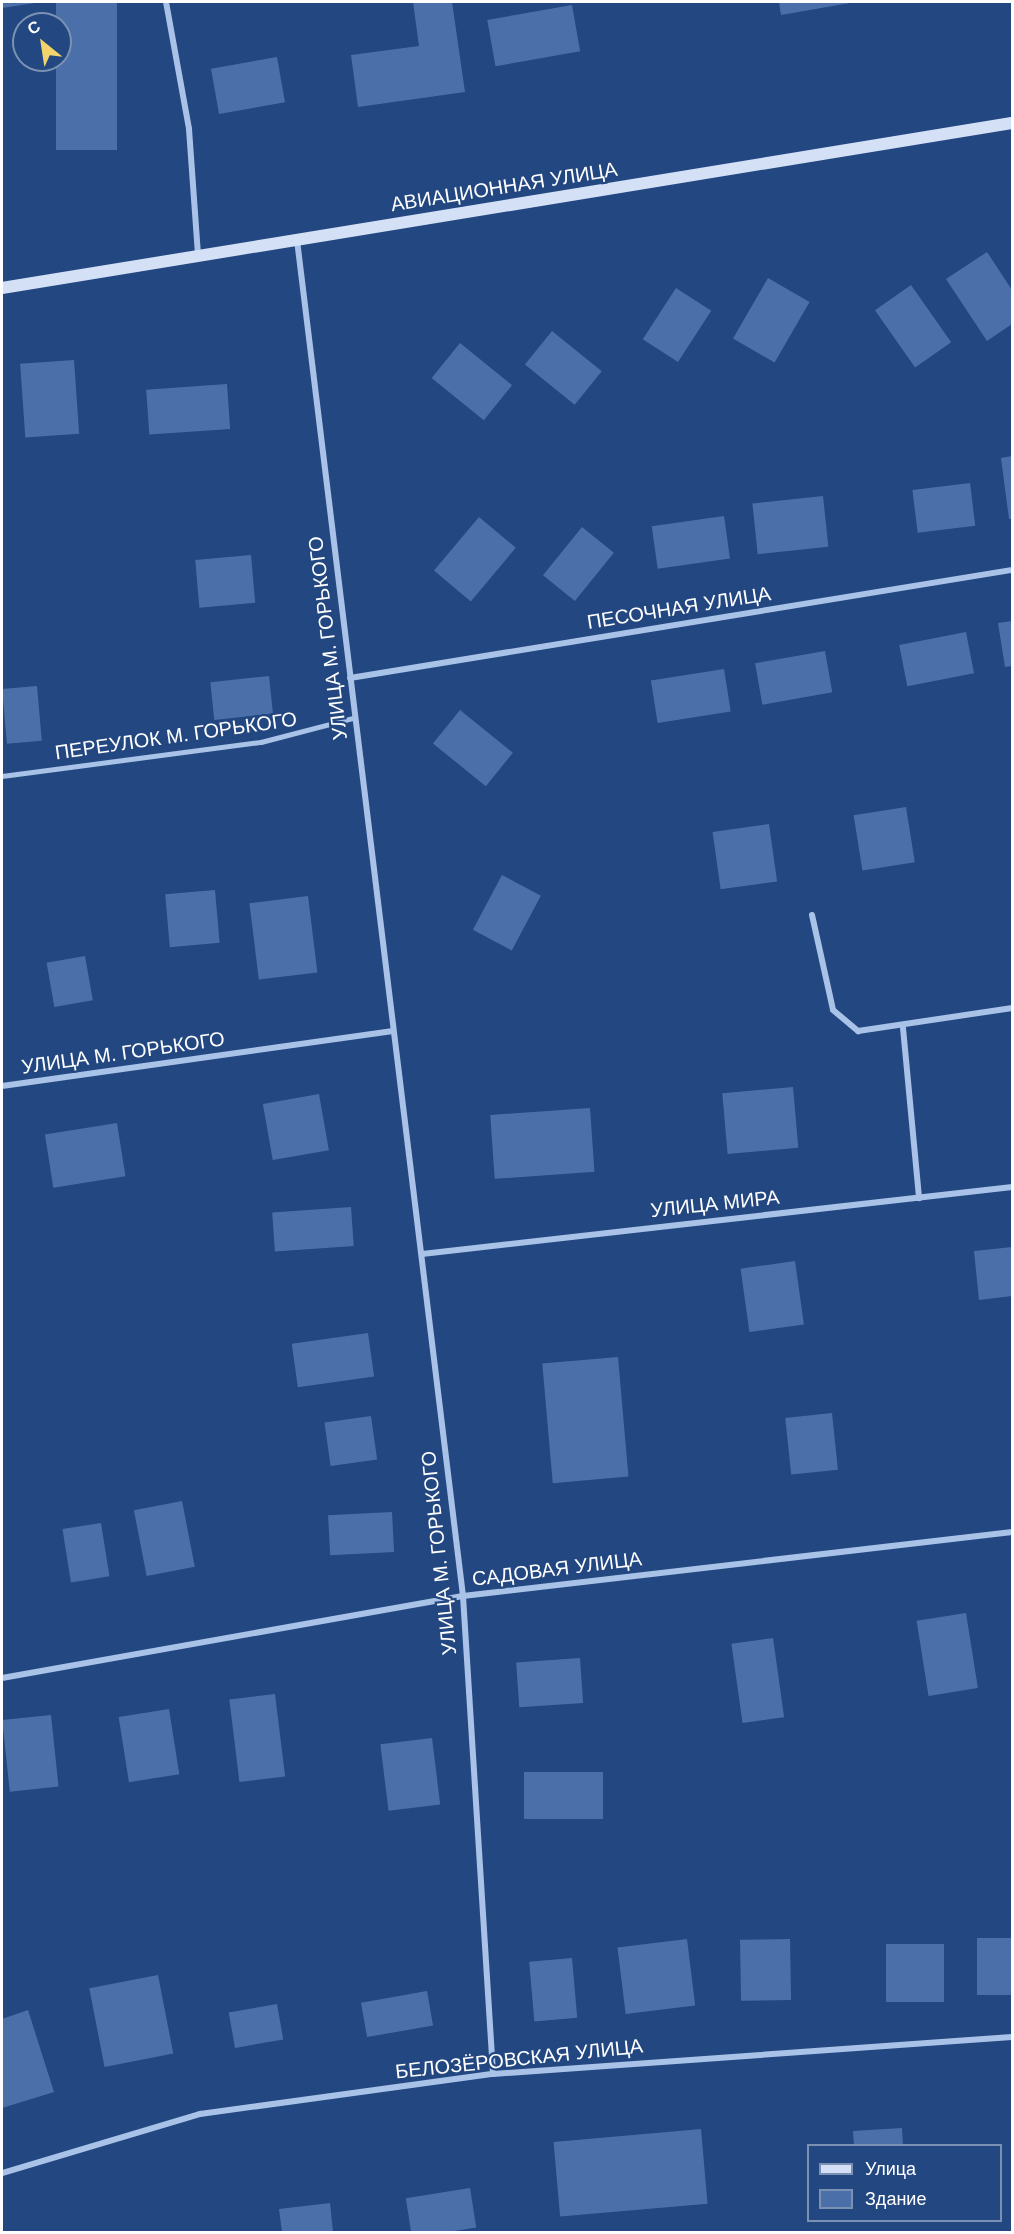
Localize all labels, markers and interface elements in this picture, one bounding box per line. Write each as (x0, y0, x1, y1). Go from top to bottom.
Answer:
north arrow (12, 12, 72, 72)
text: С (24, 17, 43, 38)
street label: АВИАЦИОННАЯ УЛИЦА (389, 157, 619, 217)
street label: УЛИЦА М. ГОРЬКОГО (304, 535, 352, 741)
street label: ПЕСОЧНАЯ УЛИЦА (585, 582, 773, 634)
street label: ПЕРЕУЛОК М. ГОРЬКОГО (53, 707, 299, 765)
street label: УЛИЦА М. ГОРЬКОГО (20, 1027, 226, 1079)
street label: УЛИЦА МИРА (649, 1185, 781, 1223)
street label: УЛИЦА М. ГОРЬКОГО (416, 1450, 462, 1656)
street label: САДОВАЯ УЛИЦА (471, 1547, 643, 1591)
street label: БЕЛОЗЁРОВСКАЯ УЛИЦА (394, 2034, 644, 2084)
legend (807, 2144, 1002, 2222)
text: Улица (865, 2159, 916, 2179)
text: Здание (865, 2189, 926, 2209)

